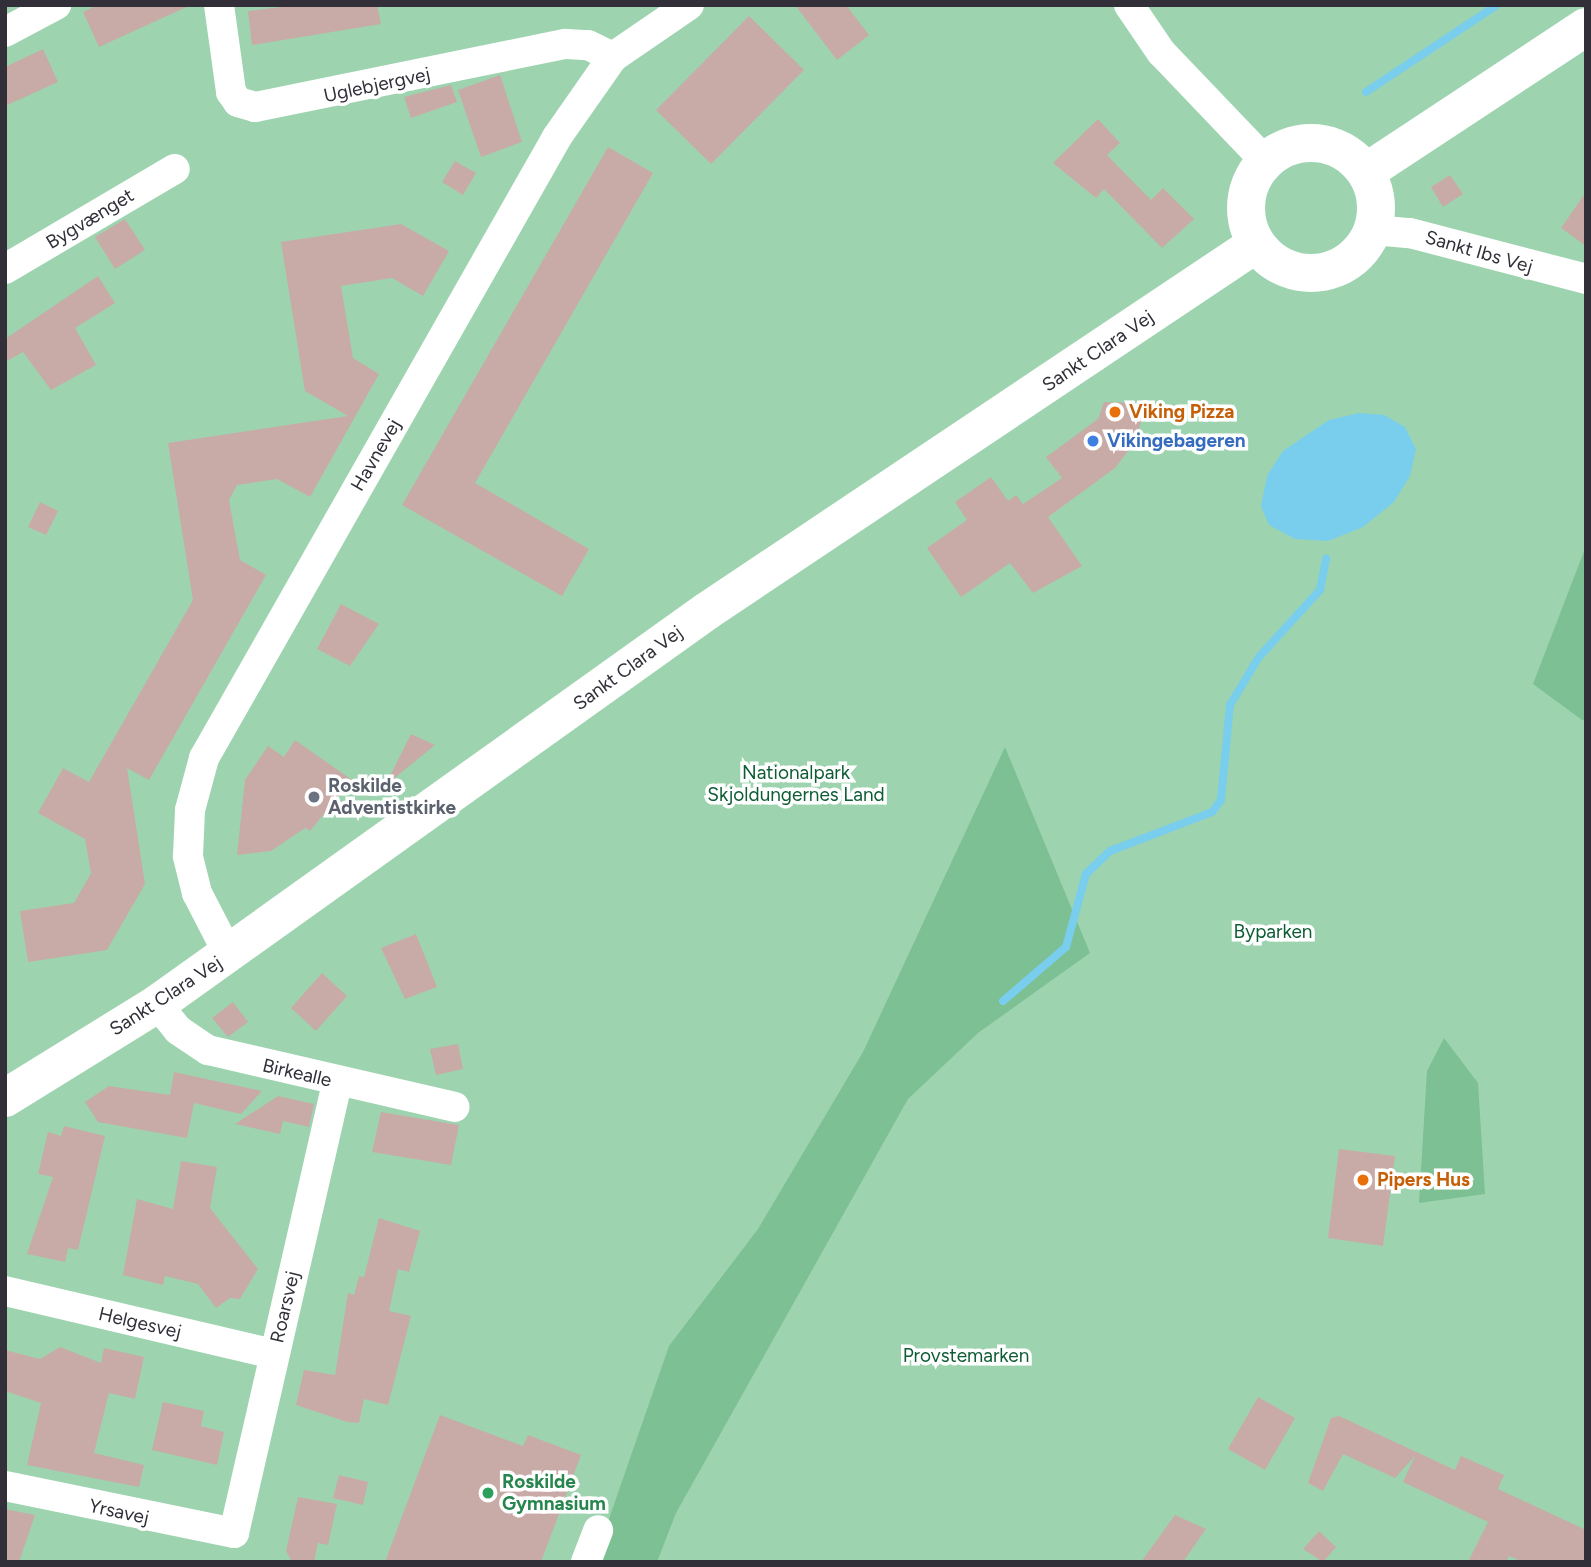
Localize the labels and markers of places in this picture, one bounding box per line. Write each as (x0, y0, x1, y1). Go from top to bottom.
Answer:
place label: Viking Pizza (1129, 401, 1234, 423)
marker: Viking Pizza (1107, 404, 1123, 420)
place label: Vikingebageren (1107, 430, 1246, 452)
marker: Vikingebageren (1085, 433, 1101, 449)
place label: Roskilde Adventistkirke (328, 775, 456, 819)
marker: Roskilde Adventistkirke (306, 789, 322, 805)
place label: Pipers Hus (1377, 1169, 1470, 1191)
marker: Pipers Hus (1355, 1172, 1371, 1188)
place label: Roskilde Gymnasium (502, 1471, 606, 1515)
marker: Roskilde Gymnasium (480, 1485, 496, 1501)

